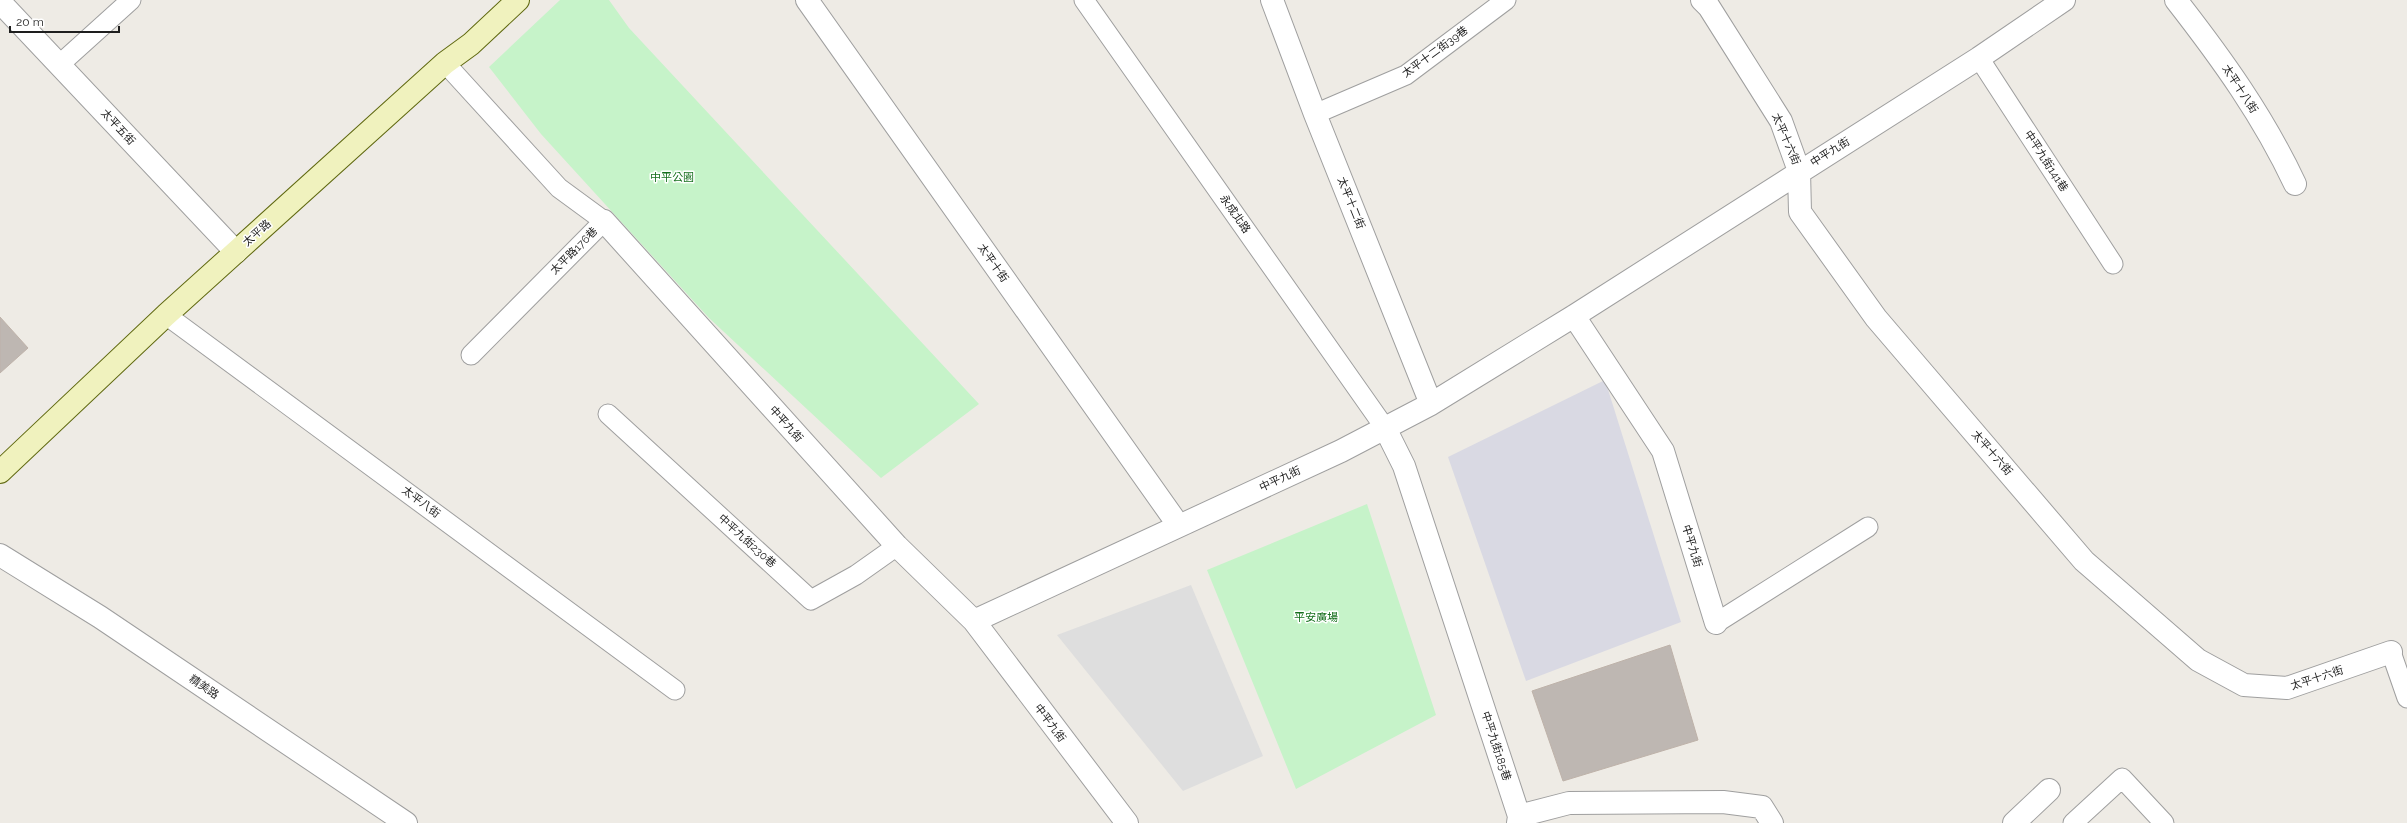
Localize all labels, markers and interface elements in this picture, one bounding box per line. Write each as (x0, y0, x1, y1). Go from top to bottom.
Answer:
scale bar (10, 8, 119, 34)
text: 20 m (16, 15, 44, 29)
street label: 太平十二街39巷 (1399, 24, 1471, 80)
street label: 太平十八街 (2220, 62, 2260, 116)
street label: 太平五街 (98, 106, 138, 148)
street label: 太平十六街 (1769, 111, 1803, 167)
street label: 中平九街141巷 (2021, 128, 2071, 194)
street label: 中平九街 (1808, 135, 1852, 169)
park label: 中平公園 (650, 171, 694, 184)
street label: 太平十二街 (1335, 175, 1367, 231)
street label: 永成北路 (1217, 192, 1253, 236)
street label: 太平路 (240, 217, 274, 249)
street label: 太平路176巷 (548, 225, 600, 277)
street label: 太平十街 (975, 241, 1011, 285)
street label: 中平九街 (766, 403, 806, 445)
street label: 太平十六街 (1969, 428, 2015, 478)
street label: 中平九街 (1257, 464, 1303, 494)
street label: 太平八街 (400, 484, 442, 520)
street label: 中平九街230巷 (715, 512, 779, 570)
street label: 中平九街 (1679, 523, 1705, 569)
park label: 平安廣場 (1294, 611, 1338, 624)
street label: 太平十六街 (2289, 663, 2345, 693)
street label: 精美路 (187, 672, 221, 702)
street label: 中平九街 (1032, 702, 1068, 744)
street label: 中平九街185巷 (1479, 710, 1513, 782)

